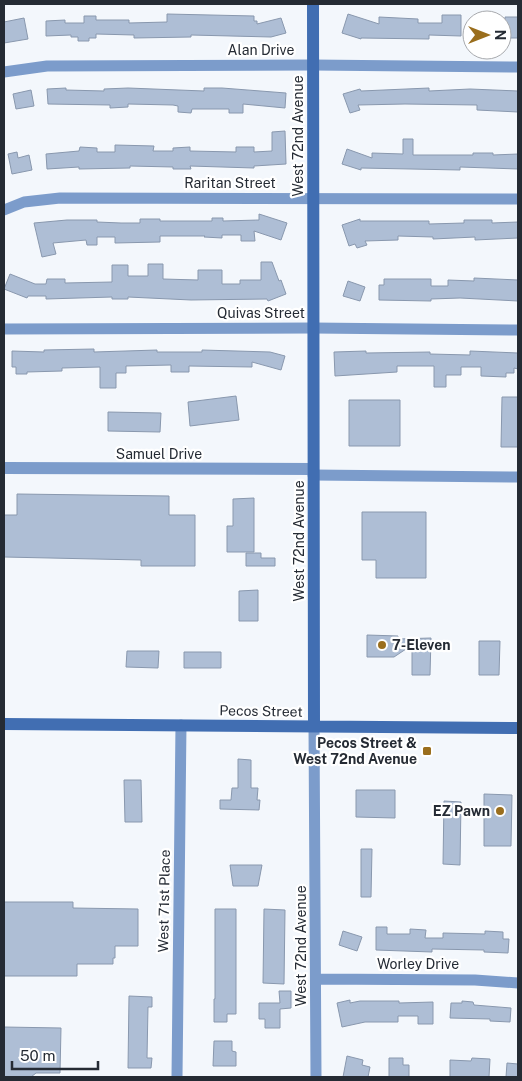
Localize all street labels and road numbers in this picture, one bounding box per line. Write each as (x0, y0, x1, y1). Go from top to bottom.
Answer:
street label: Alan Drive (228, 42, 294, 58)
street label: West 72nd Avenue (290, 75, 306, 197)
street label: Raritan Street (184, 175, 276, 191)
street label: Quivas Street (217, 305, 305, 321)
street label: Samuel Drive (116, 446, 202, 462)
street label: West 72nd Avenue (291, 480, 307, 602)
street label: Pecos Street (219, 702, 303, 720)
street label: West 71st Place (155, 849, 173, 953)
street label: West 72nd Avenue (293, 885, 309, 1007)
street label: Worley Drive (377, 956, 459, 972)

